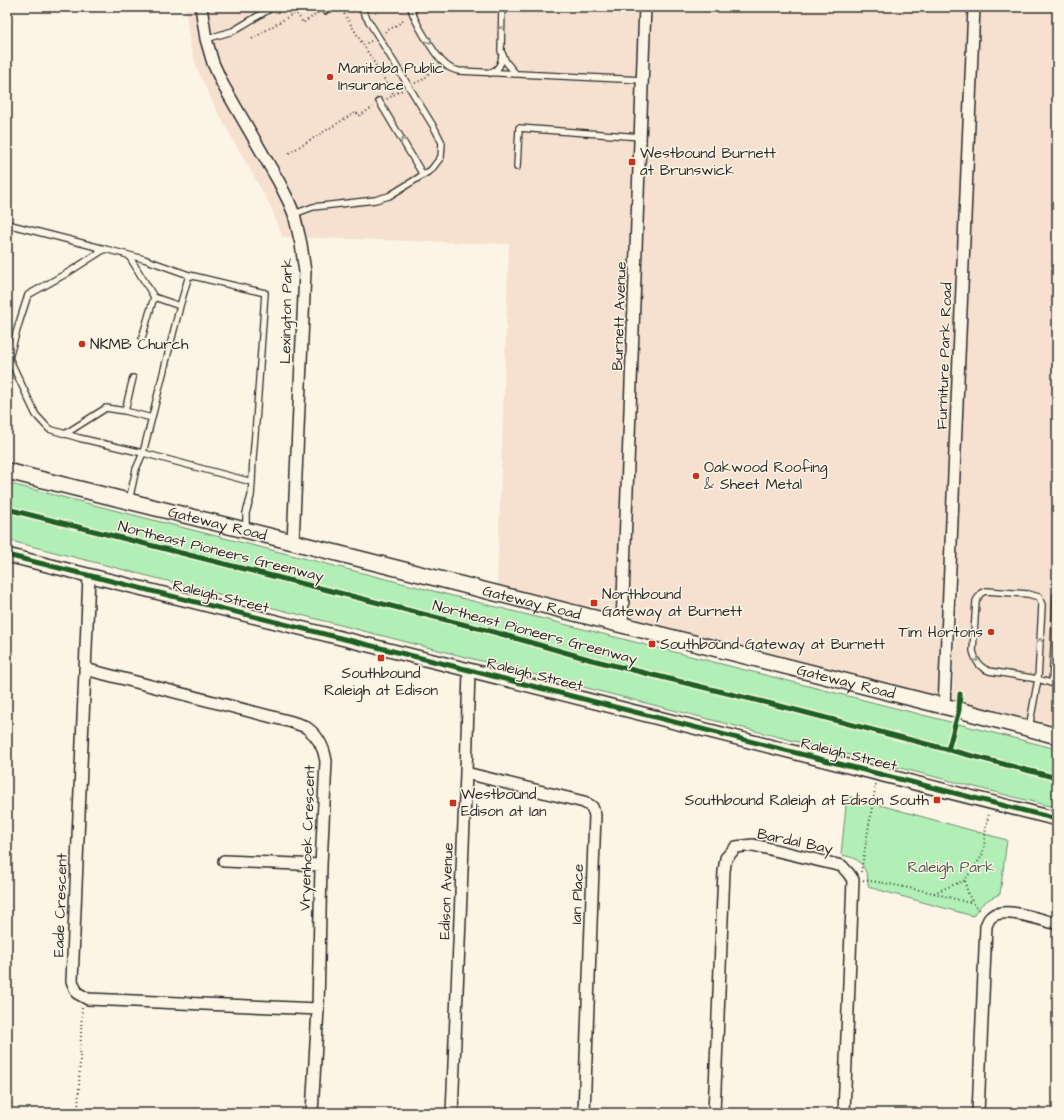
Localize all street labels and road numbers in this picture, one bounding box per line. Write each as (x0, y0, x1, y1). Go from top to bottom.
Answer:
street label: Lexington Park (275, 258, 299, 364)
street label: Burnett Avenue (607, 261, 632, 371)
street label: Furniture Park Road (931, 282, 958, 430)
street label: Gateway Road (166, 501, 269, 546)
street label: Northeast Pioneers Greenway (116, 516, 326, 588)
street label: Raleigh Street (170, 574, 271, 620)
street label: Gateway Road (480, 580, 583, 625)
street label: Northeast Pioneers Greenway (430, 595, 640, 671)
street label: Raleigh Street (484, 652, 585, 698)
street label: Gateway Road (794, 659, 898, 705)
street label: Raleigh Street (798, 732, 899, 778)
street label: Vryenhoek Crescent (294, 764, 322, 912)
street label: Bardal Bay (755, 823, 835, 861)
street label: Edison Avenue (434, 842, 459, 940)
street label: Eade Crescent (48, 853, 73, 957)
street label: Ian Place (566, 863, 589, 925)

